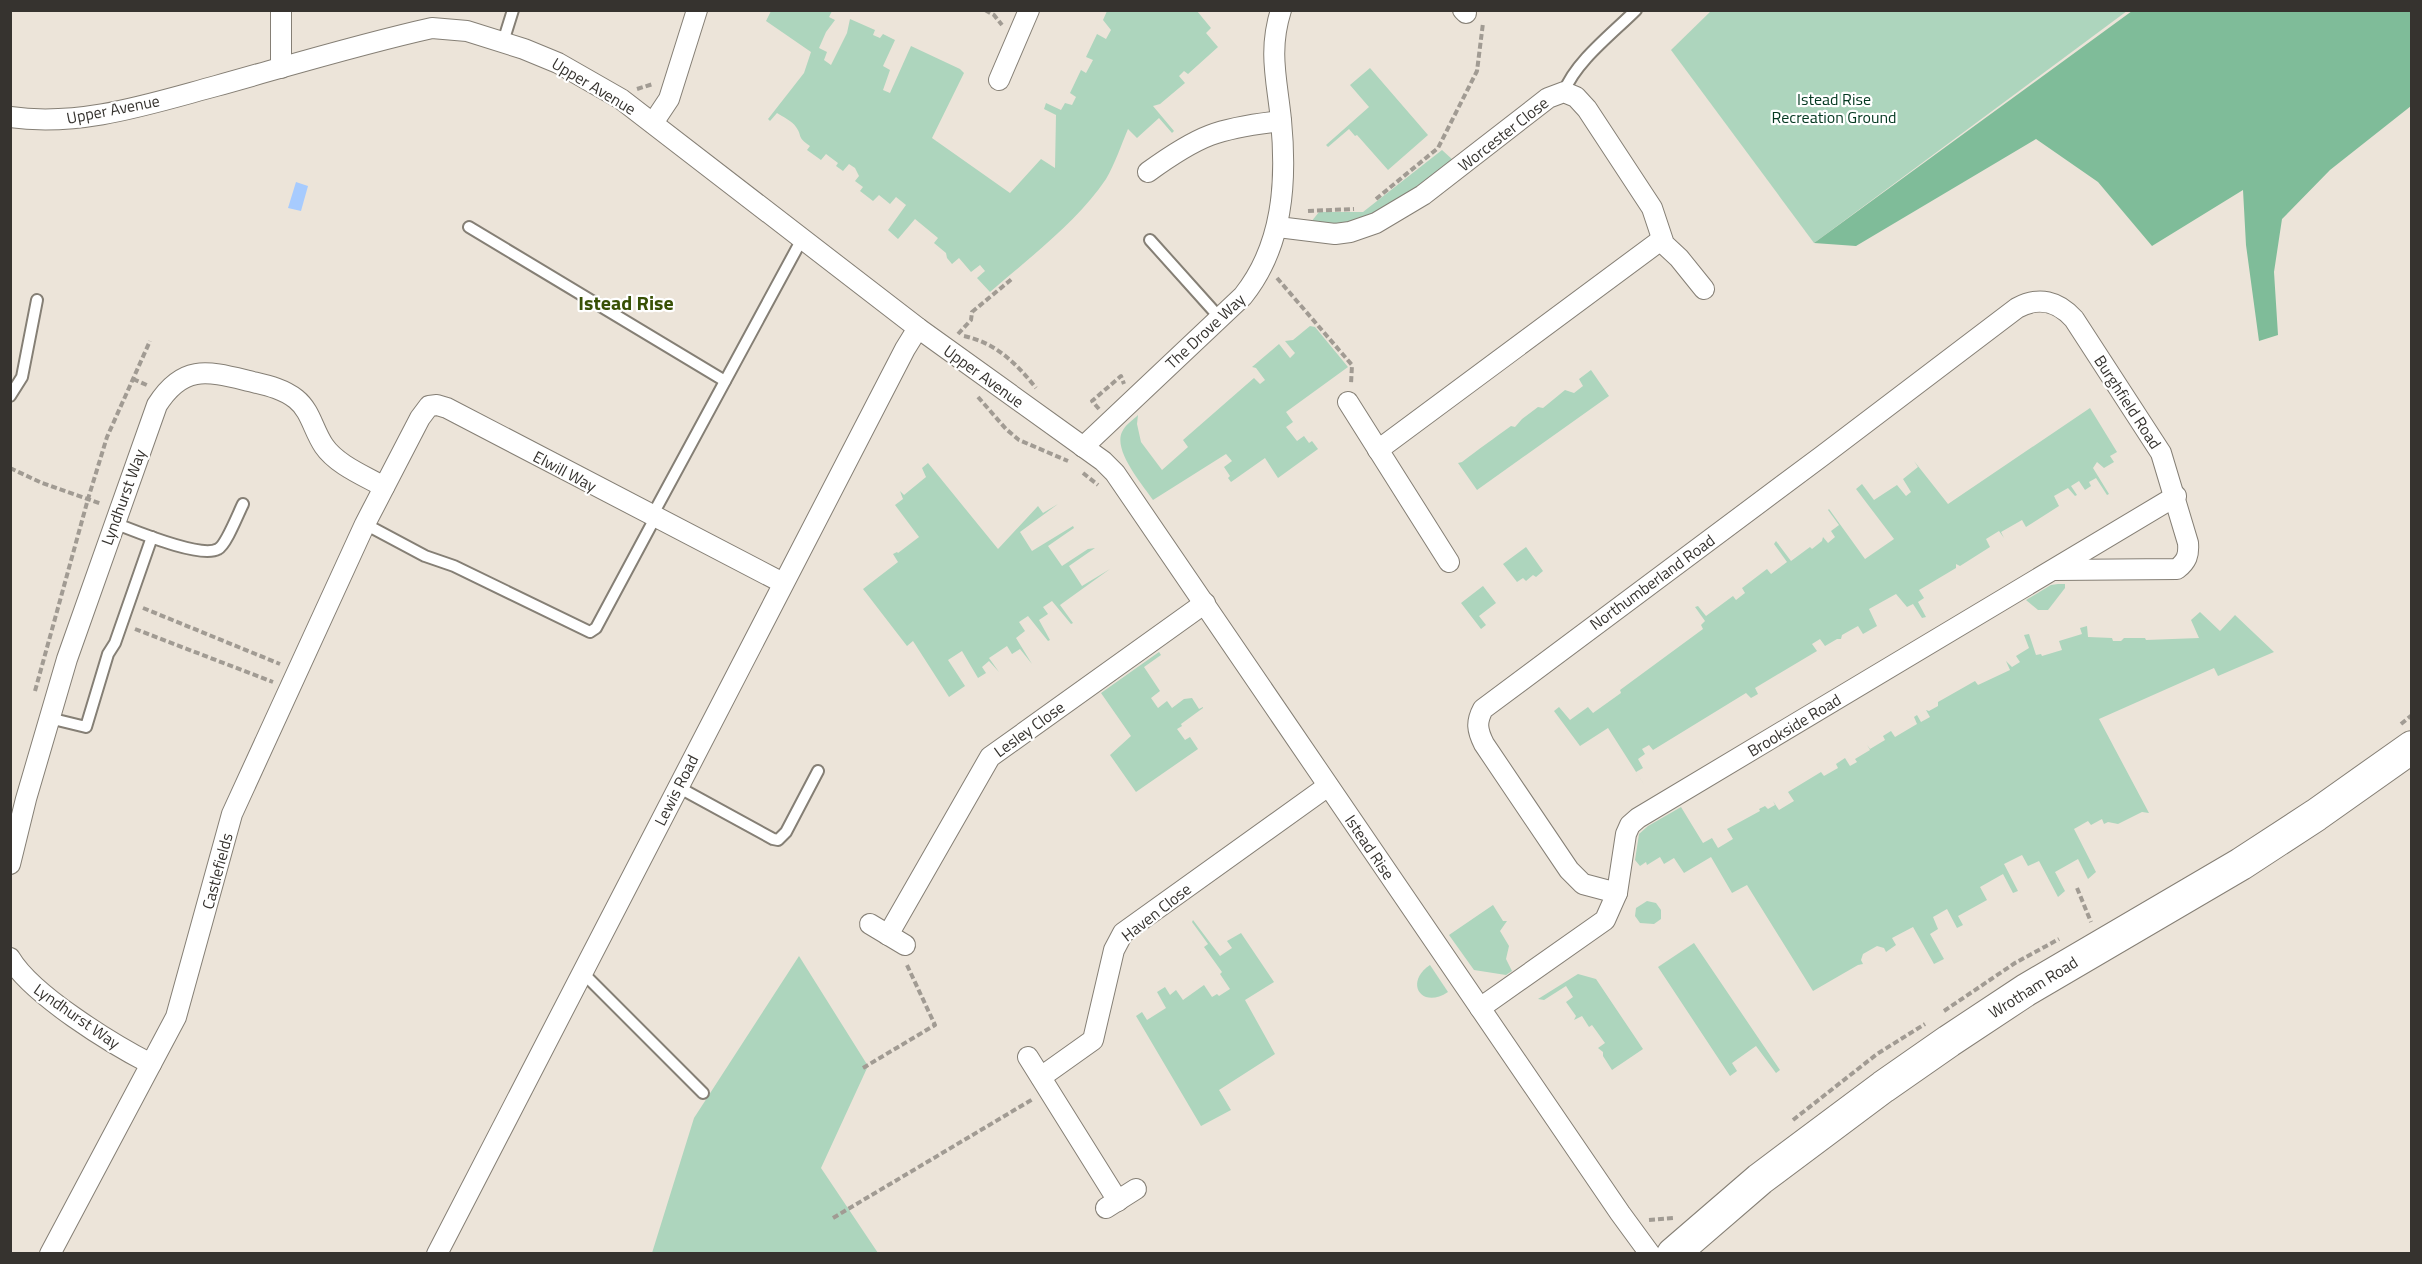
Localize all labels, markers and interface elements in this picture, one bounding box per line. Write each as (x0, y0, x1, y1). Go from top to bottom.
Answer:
street label: Upper Avenue (547, 51, 641, 121)
park label: Istead Rise Recreation Ground (1771, 87, 1897, 129)
street label: Upper Avenue (64, 88, 162, 130)
street label: Worcester Close (1453, 91, 1553, 177)
district label: Istead Rise (578, 287, 674, 318)
street label: The Drove Way (1160, 287, 1250, 374)
street label: Upper Avenue (939, 339, 1029, 413)
street label: Burghfield Road (2089, 350, 2167, 454)
street label: Elwill Way (529, 444, 601, 498)
street label: Lyndhurst Way (95, 445, 152, 548)
street label: Northumberland Road (1584, 528, 1720, 636)
street label: Brookside Road (1743, 688, 1845, 762)
street label: Lesley Close (989, 695, 1069, 763)
street label: Lewis Road (648, 750, 704, 830)
street label: Istead Rise (1339, 810, 1401, 884)
street label: Castlefields (195, 830, 239, 912)
street label: Haven Close (1116, 877, 1196, 947)
street label: Wrotham Road (1984, 950, 2082, 1024)
street label: Lyndhurst Way (29, 977, 125, 1055)

